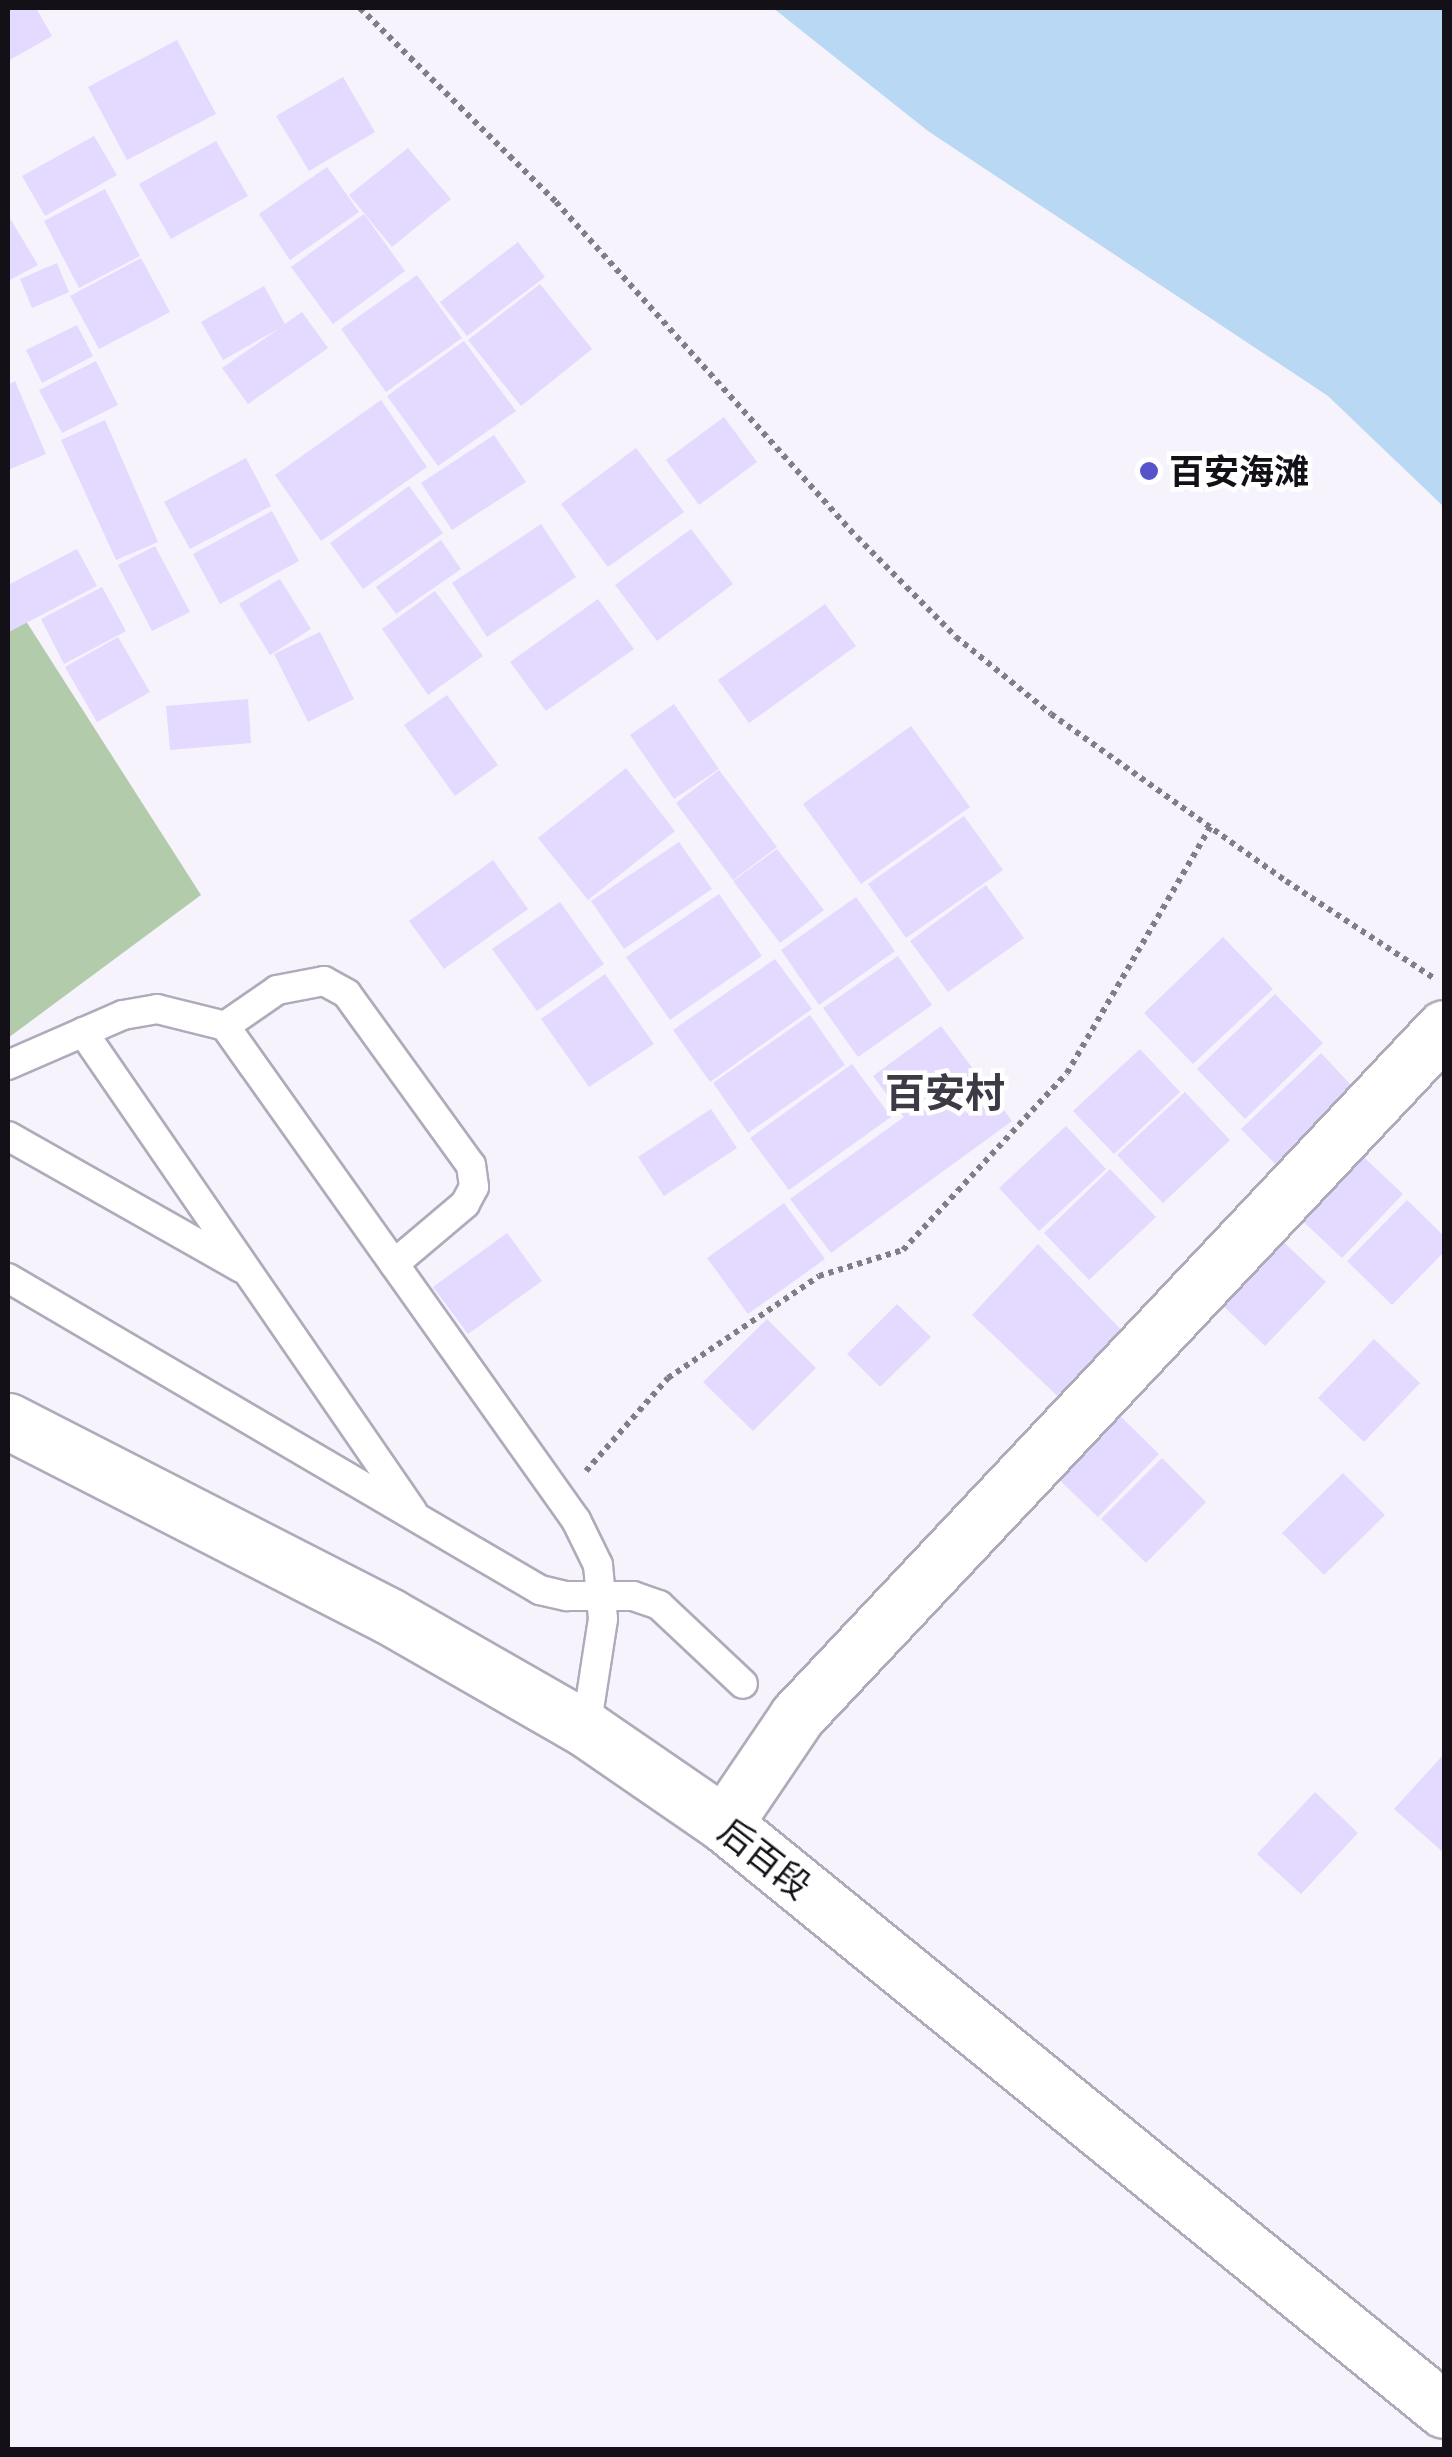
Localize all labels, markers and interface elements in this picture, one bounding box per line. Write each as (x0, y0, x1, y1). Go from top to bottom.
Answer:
place label: 百安海滩 (1169, 450, 1309, 492)
marker: 百安海滩 (1138, 460, 1160, 482)
district label: 百安村 (885, 1069, 1005, 1117)
street label: 后百段 (711, 1809, 819, 1907)

